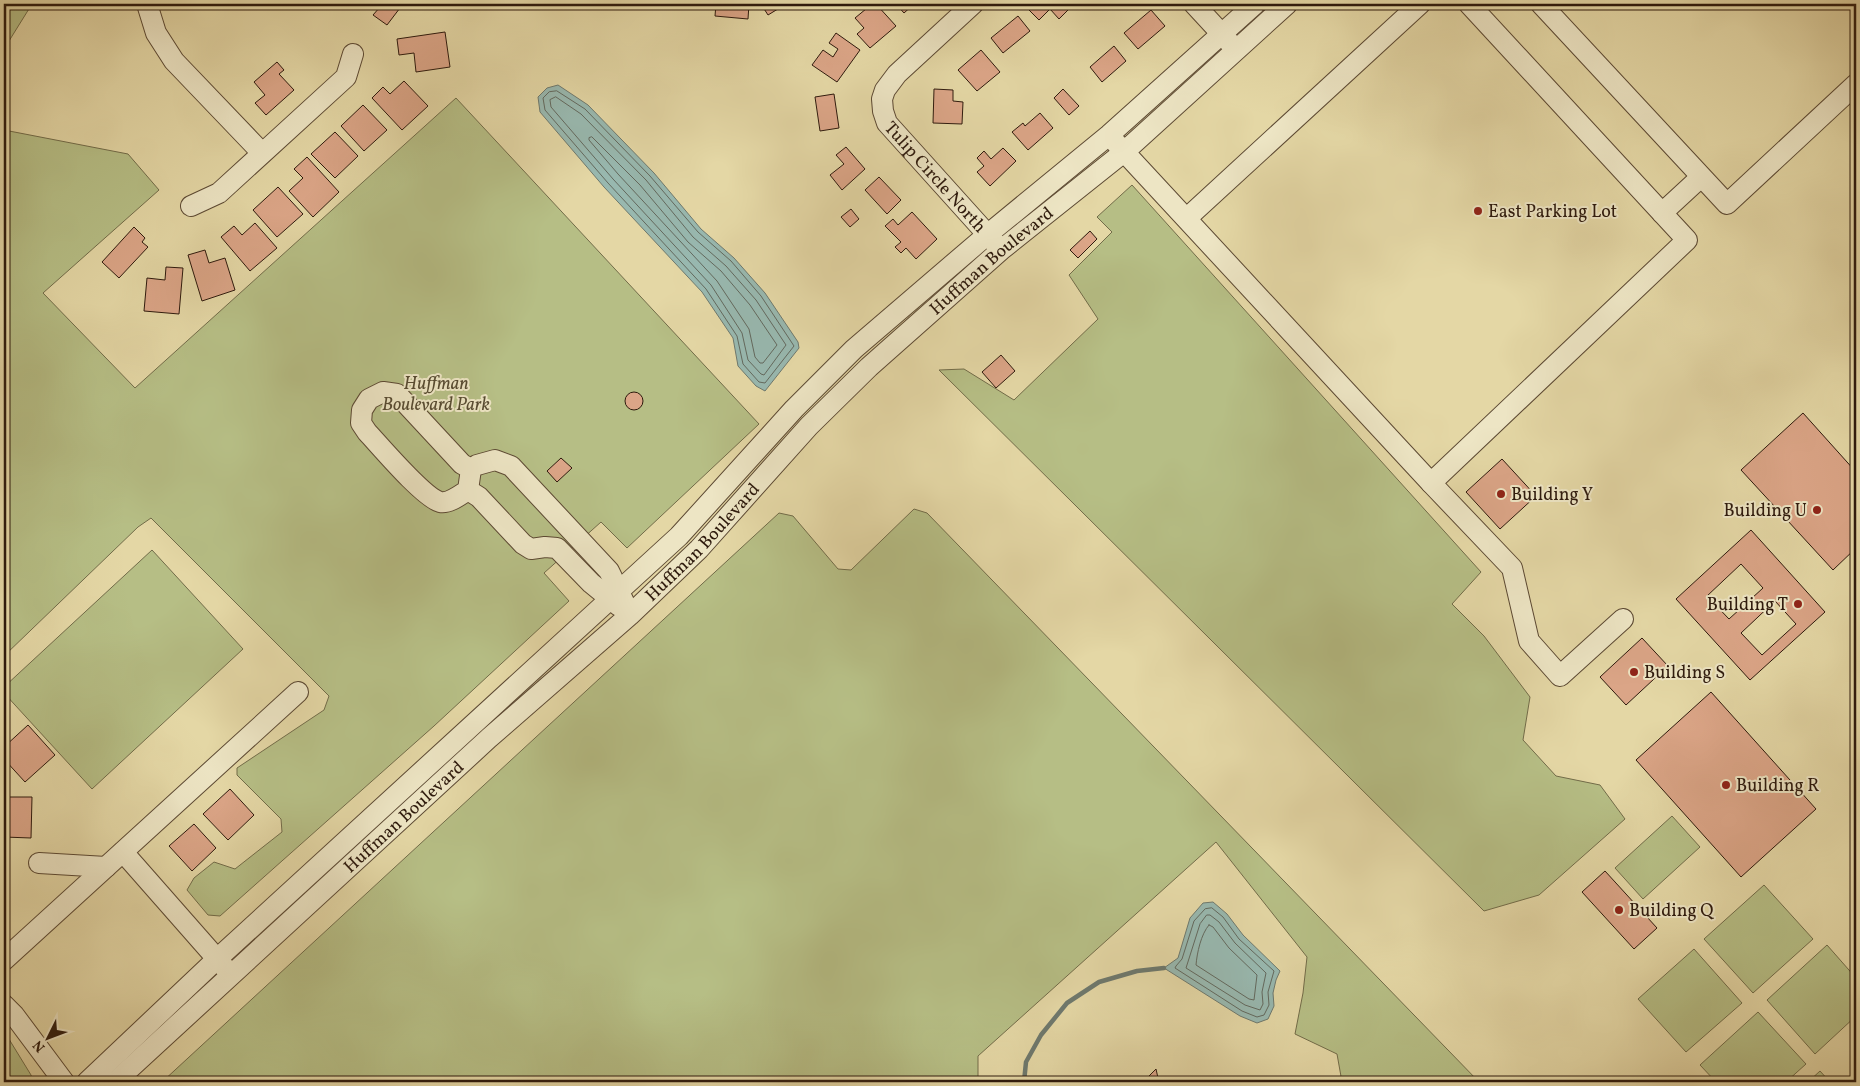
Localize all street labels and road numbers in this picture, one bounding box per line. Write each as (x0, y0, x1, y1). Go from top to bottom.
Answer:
street label: Tulip Circle North (878, 117, 991, 239)
street label: Huffman Boulevard (925, 202, 1059, 322)
street label: Huffman Boulevard (640, 478, 766, 608)
street label: Huffman Boulevard (339, 756, 470, 880)

